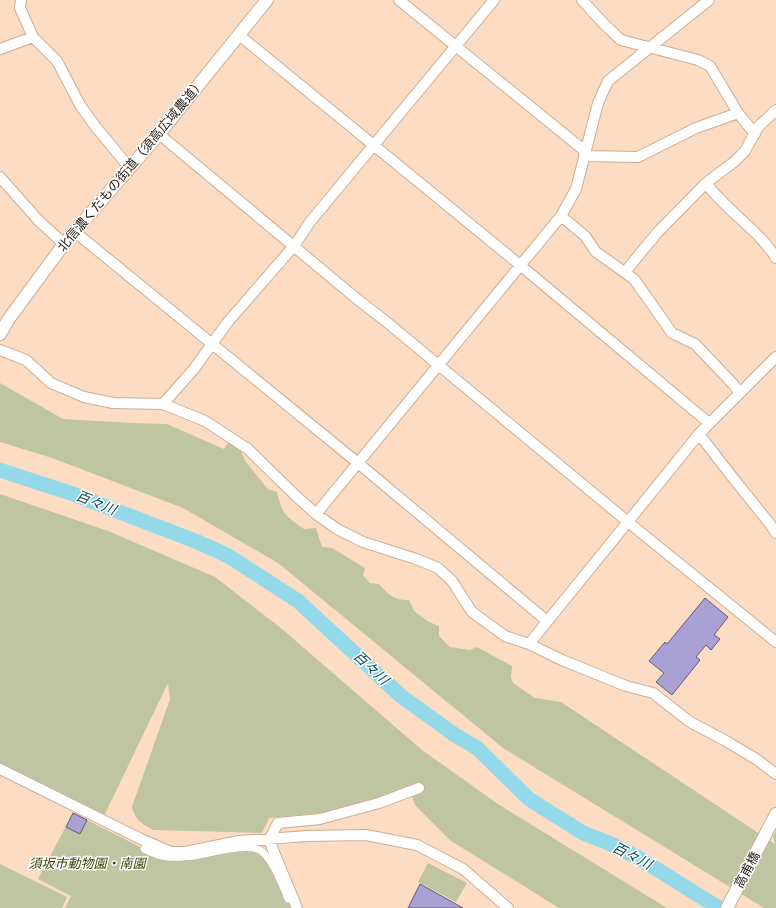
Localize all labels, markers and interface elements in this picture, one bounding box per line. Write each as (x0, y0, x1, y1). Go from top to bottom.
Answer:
street label: 北信濃くだもの街道（須高広域農道） (54, 76, 208, 254)
water label: 百々川 (73, 487, 121, 519)
water label: 百々川 (350, 647, 394, 690)
water label: 百々川 (609, 839, 656, 874)
street label: 高甫橋 (731, 849, 763, 891)
park label: 須坂市動物園・南園 (28, 856, 147, 871)

